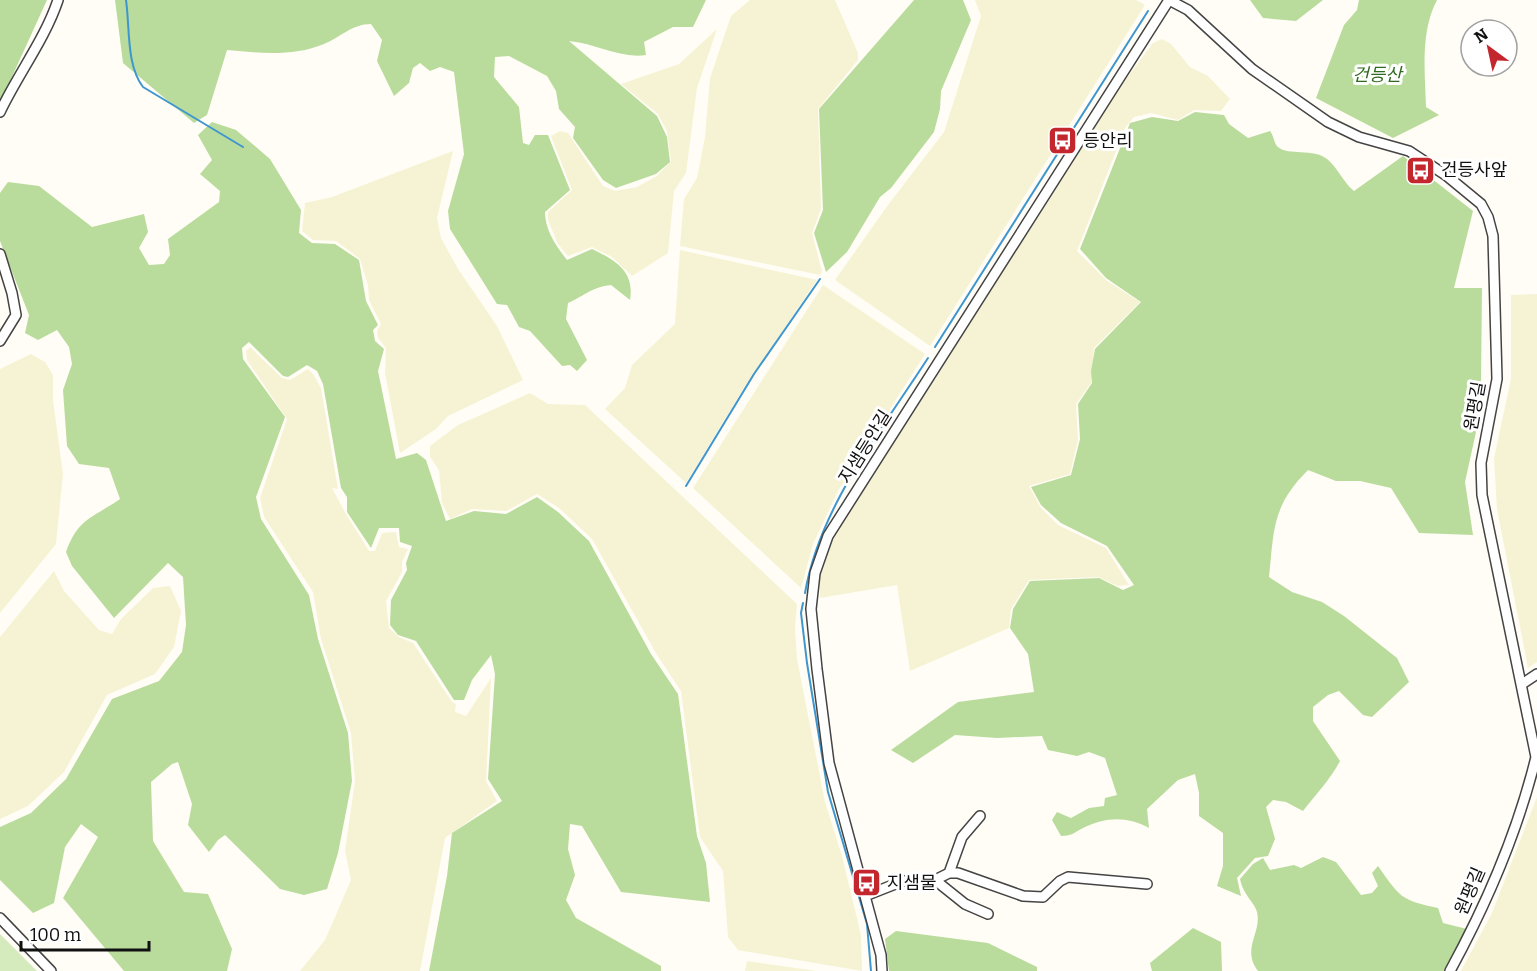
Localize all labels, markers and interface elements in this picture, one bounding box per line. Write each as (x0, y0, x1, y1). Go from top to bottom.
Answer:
north arrow (1459, 18, 1519, 78)
text: N (1471, 25, 1491, 47)
park label: 건등산 (1352, 64, 1404, 86)
bus stop icon: 등안리 (1046, 125, 1078, 157)
place label: 등안리 (1083, 130, 1133, 152)
bus stop icon: 건등사앞 (1404, 154, 1436, 186)
place label: 건등사앞 (1441, 159, 1507, 181)
street label: 원평길 (1460, 380, 1490, 432)
street label: 지샘등안길 (834, 406, 896, 488)
street label: 원평길 (1450, 864, 1490, 918)
bus stop icon: 지샘물 (850, 867, 882, 899)
place label: 지샘물 (887, 872, 937, 894)
scale bar (21, 914, 148, 952)
text: 100 m (30, 924, 81, 946)

